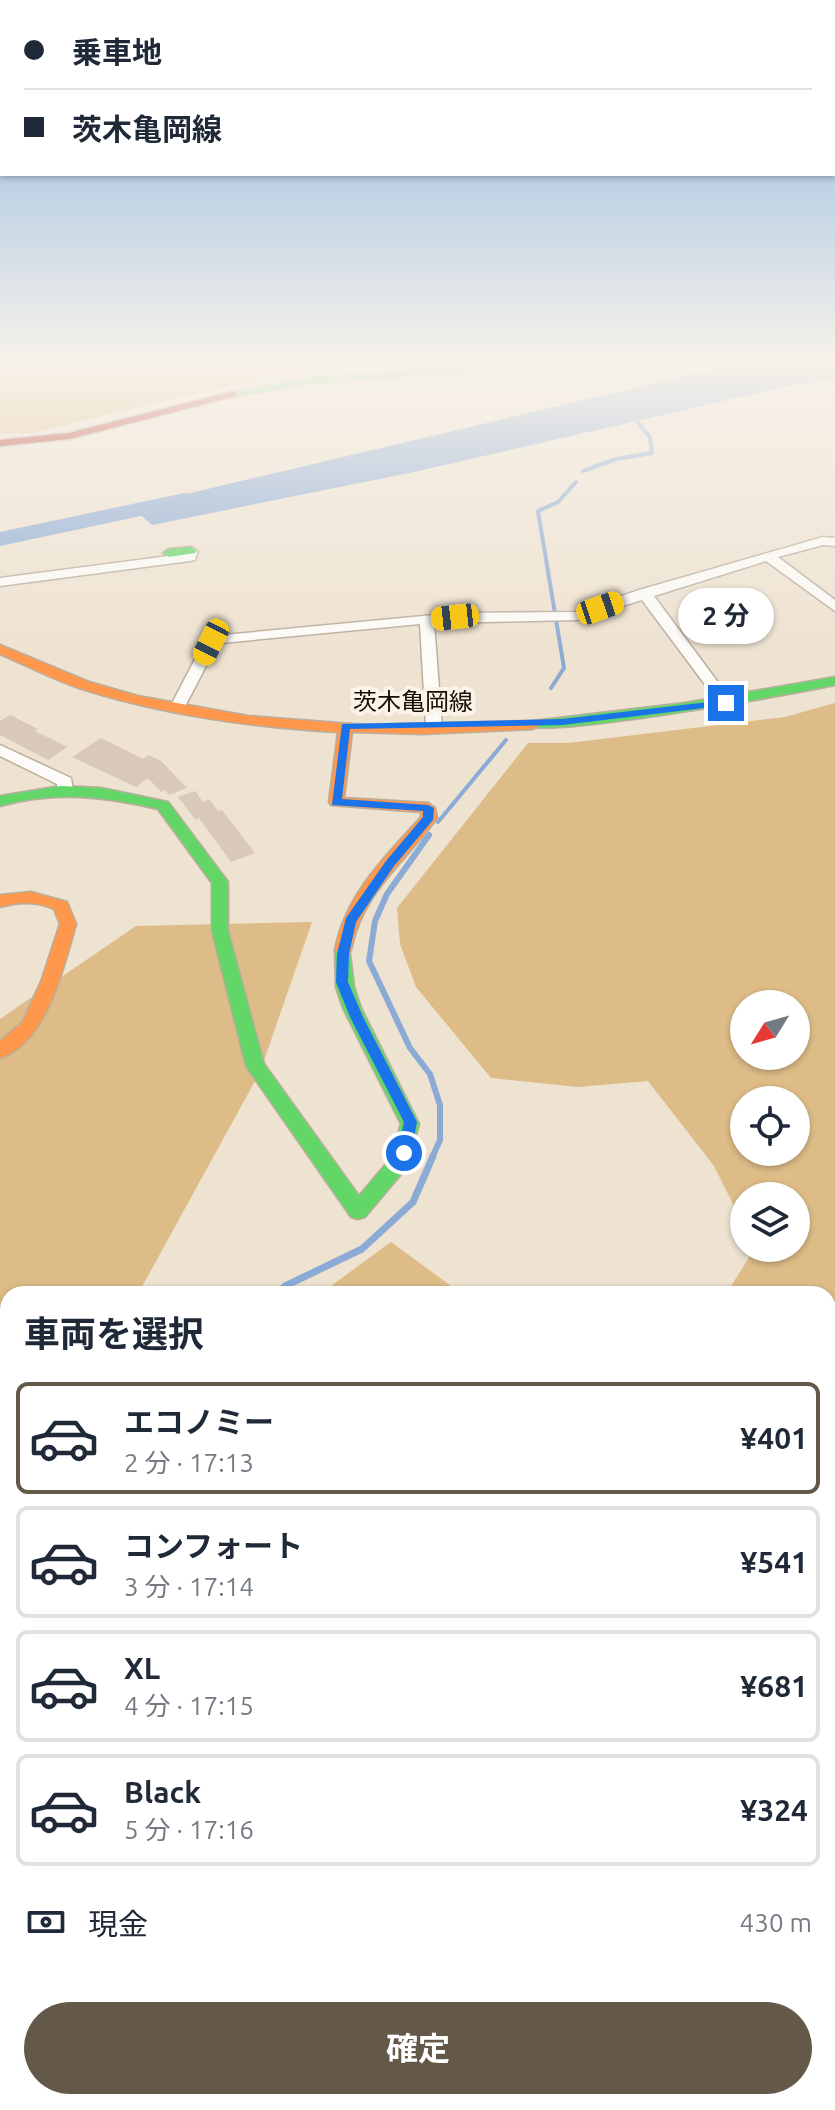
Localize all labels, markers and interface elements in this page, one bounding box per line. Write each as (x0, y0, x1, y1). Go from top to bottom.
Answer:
text: 乗車地 (72, 35, 162, 69)
text: 茨木亀岡線 (72, 112, 222, 146)
callout: 2 分 (678, 587, 774, 643)
car (573, 589, 627, 627)
text: 2 分 (703, 601, 749, 630)
car (430, 603, 480, 631)
car (189, 615, 233, 669)
route end (708, 685, 744, 721)
street label: 茨木亀岡線 (353, 688, 473, 715)
north arrow (730, 990, 810, 1070)
map controls (730, 990, 810, 1262)
button: locate (730, 1086, 810, 1166)
route start (386, 1135, 422, 1171)
button: layers (730, 1182, 810, 1262)
text: 車両を選択 (24, 1313, 204, 1354)
icon: car (28, 1402, 100, 1474)
text: エコノミー (124, 1405, 274, 1439)
text: ¥401 (740, 1421, 808, 1455)
text: 2 分 · 17:13 (124, 1448, 254, 1477)
icon: car (28, 1526, 100, 1598)
text: コンフォート (124, 1529, 303, 1563)
text: ¥541 (740, 1545, 808, 1579)
text: 3 分 · 17:14 (124, 1572, 254, 1601)
icon: car (28, 1650, 100, 1722)
text: XL (124, 1651, 160, 1685)
text: ¥681 (740, 1669, 808, 1703)
text: 4 分 · 17:15 (124, 1691, 254, 1720)
icon: car (28, 1774, 100, 1846)
text: Black (124, 1775, 201, 1809)
text: ¥324 (740, 1793, 808, 1827)
text: 5 分 · 17:16 (124, 1815, 254, 1844)
icon: cash (24, 1900, 68, 1944)
text: 現金 (88, 1907, 148, 1941)
text: 430 m (740, 1908, 812, 1937)
button: 確定 (24, 2002, 812, 2094)

